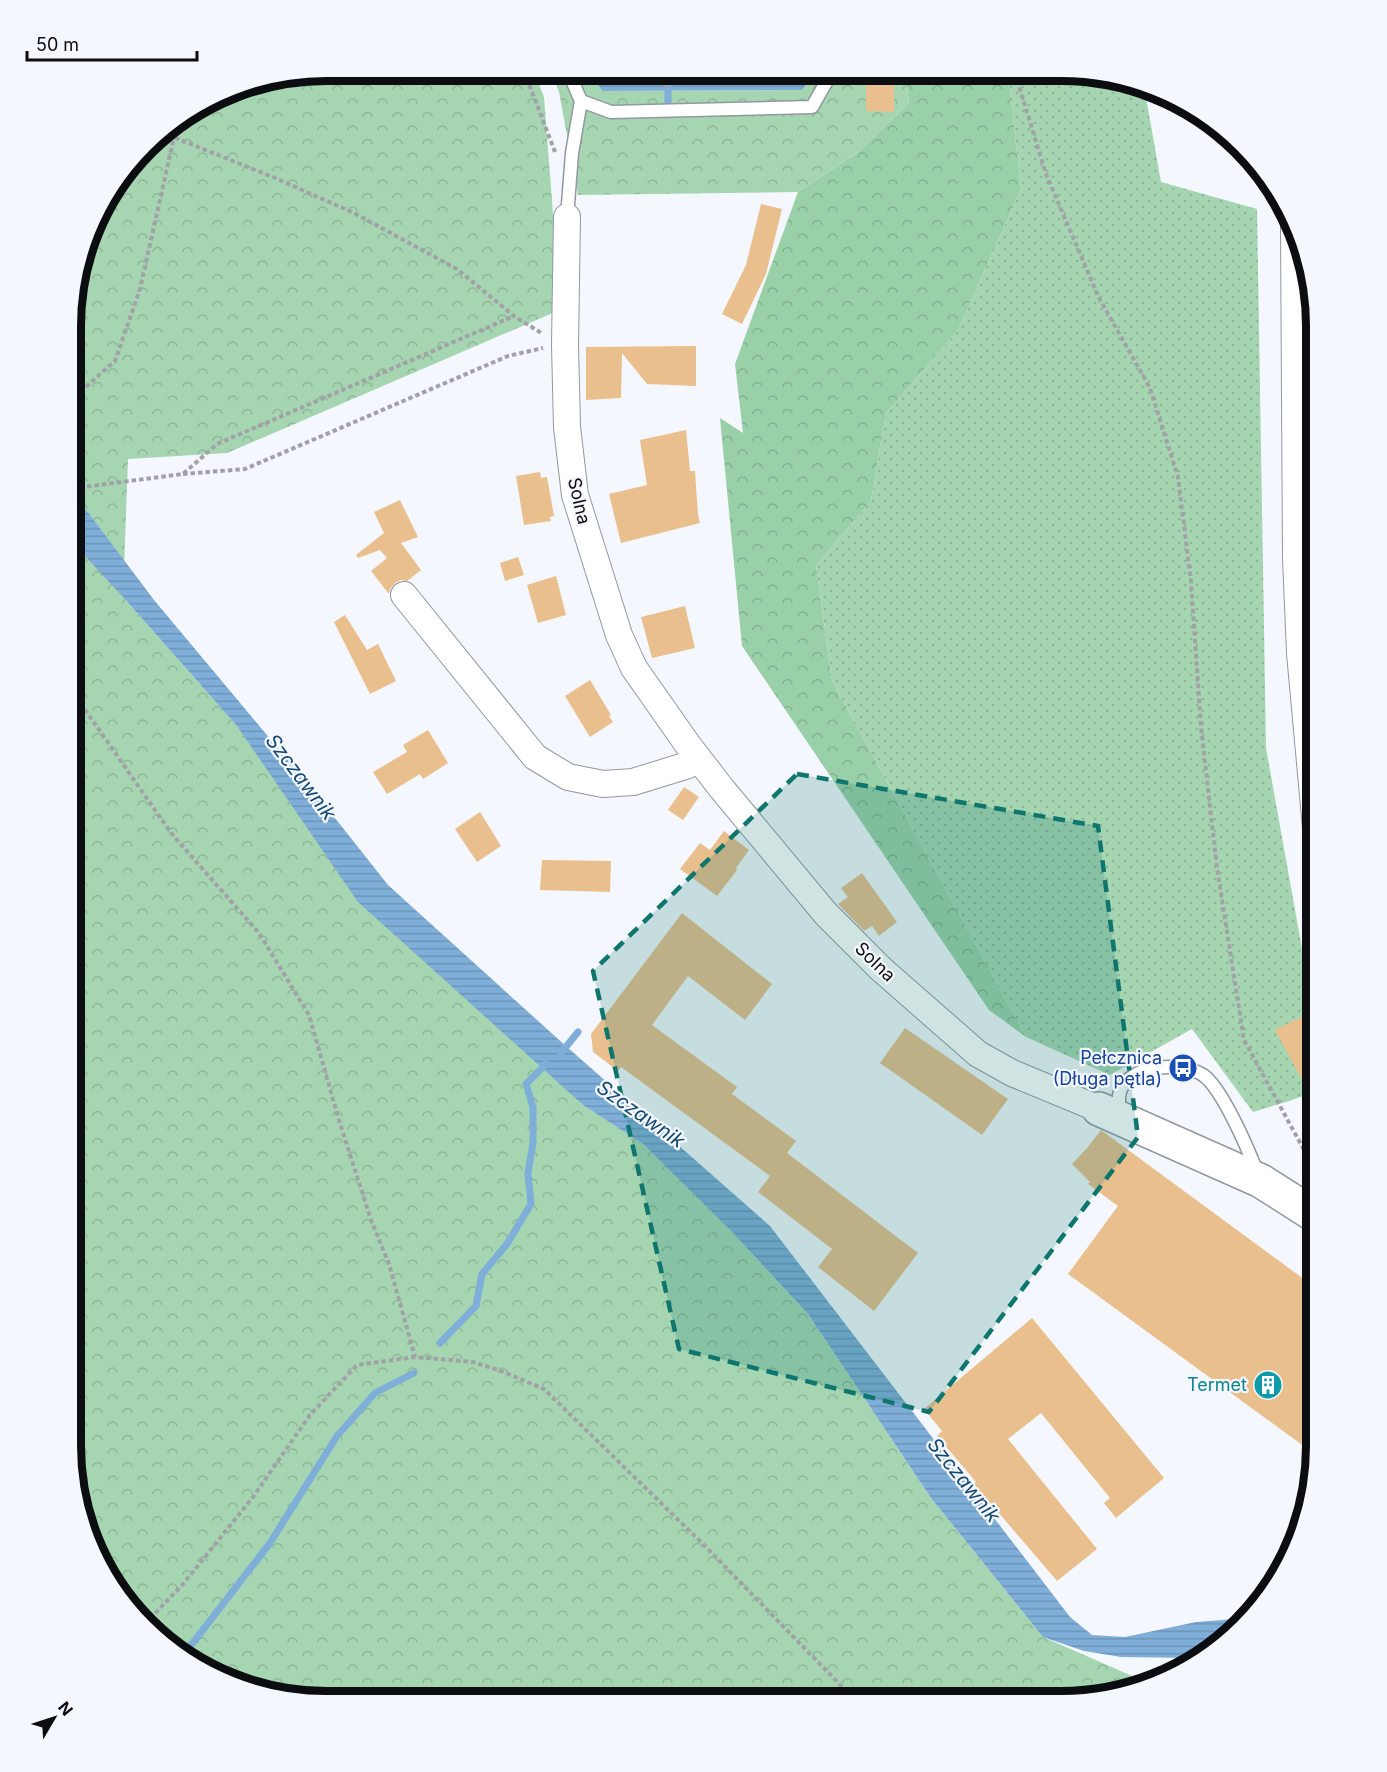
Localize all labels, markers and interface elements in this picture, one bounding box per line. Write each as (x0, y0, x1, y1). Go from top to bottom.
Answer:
scale bar (27, 24, 196, 62)
text: 50 m (36, 34, 79, 55)
street label: Solna (564, 475, 595, 526)
water label: Szczawnik (261, 729, 342, 826)
street label: Solna (851, 938, 900, 986)
place label: Pełcznica (Długa pętla) (1053, 1047, 1162, 1089)
bus stop icon: Pełcznica (Długa pętla) (1167, 1052, 1199, 1084)
water label: Szczawnik (592, 1075, 690, 1154)
building icon: Termet (1252, 1369, 1284, 1401)
place label: Termet (1187, 1374, 1247, 1395)
water label: Szczawnik (923, 1433, 1006, 1528)
north arrow (24, 1688, 84, 1748)
text: N (54, 1698, 77, 1720)

